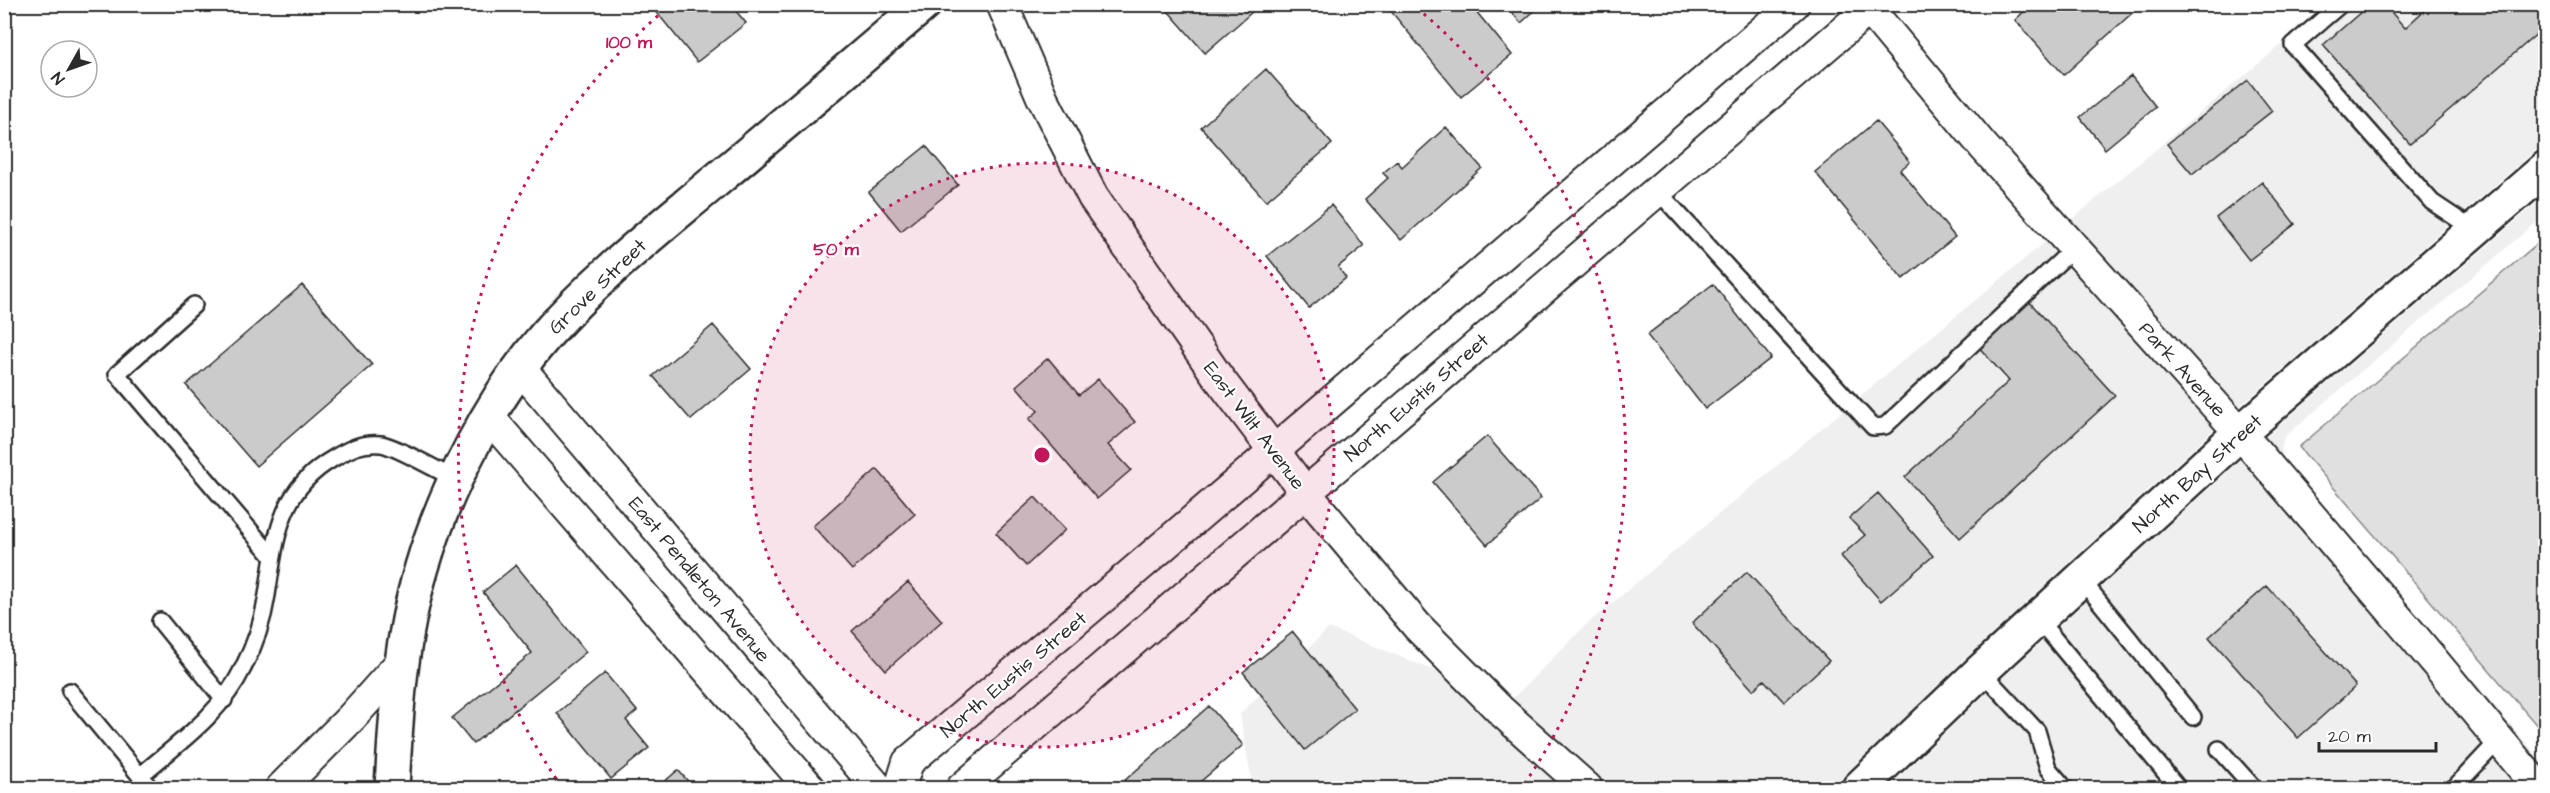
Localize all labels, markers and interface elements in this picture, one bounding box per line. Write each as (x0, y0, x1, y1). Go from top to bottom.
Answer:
text: 100 m (606, 30, 653, 55)
north arrow (39, 39, 99, 99)
text: N (47, 67, 70, 89)
street label: Grove Street (542, 233, 653, 341)
text: 50 m (813, 237, 860, 262)
street label: Park Avenue (2132, 316, 2233, 423)
street label: North Eustis Street (1338, 327, 1495, 469)
street label: East Wilt Avenue (1197, 356, 1312, 496)
street label: North Bay Street (2127, 408, 2269, 540)
centre of rings (1032, 445, 1052, 465)
street label: East Pendleton Avenue (622, 491, 777, 669)
street label: North Eustis Street (934, 605, 1093, 745)
scale bar (2319, 715, 2436, 753)
text: 20 m (2328, 724, 2371, 749)

